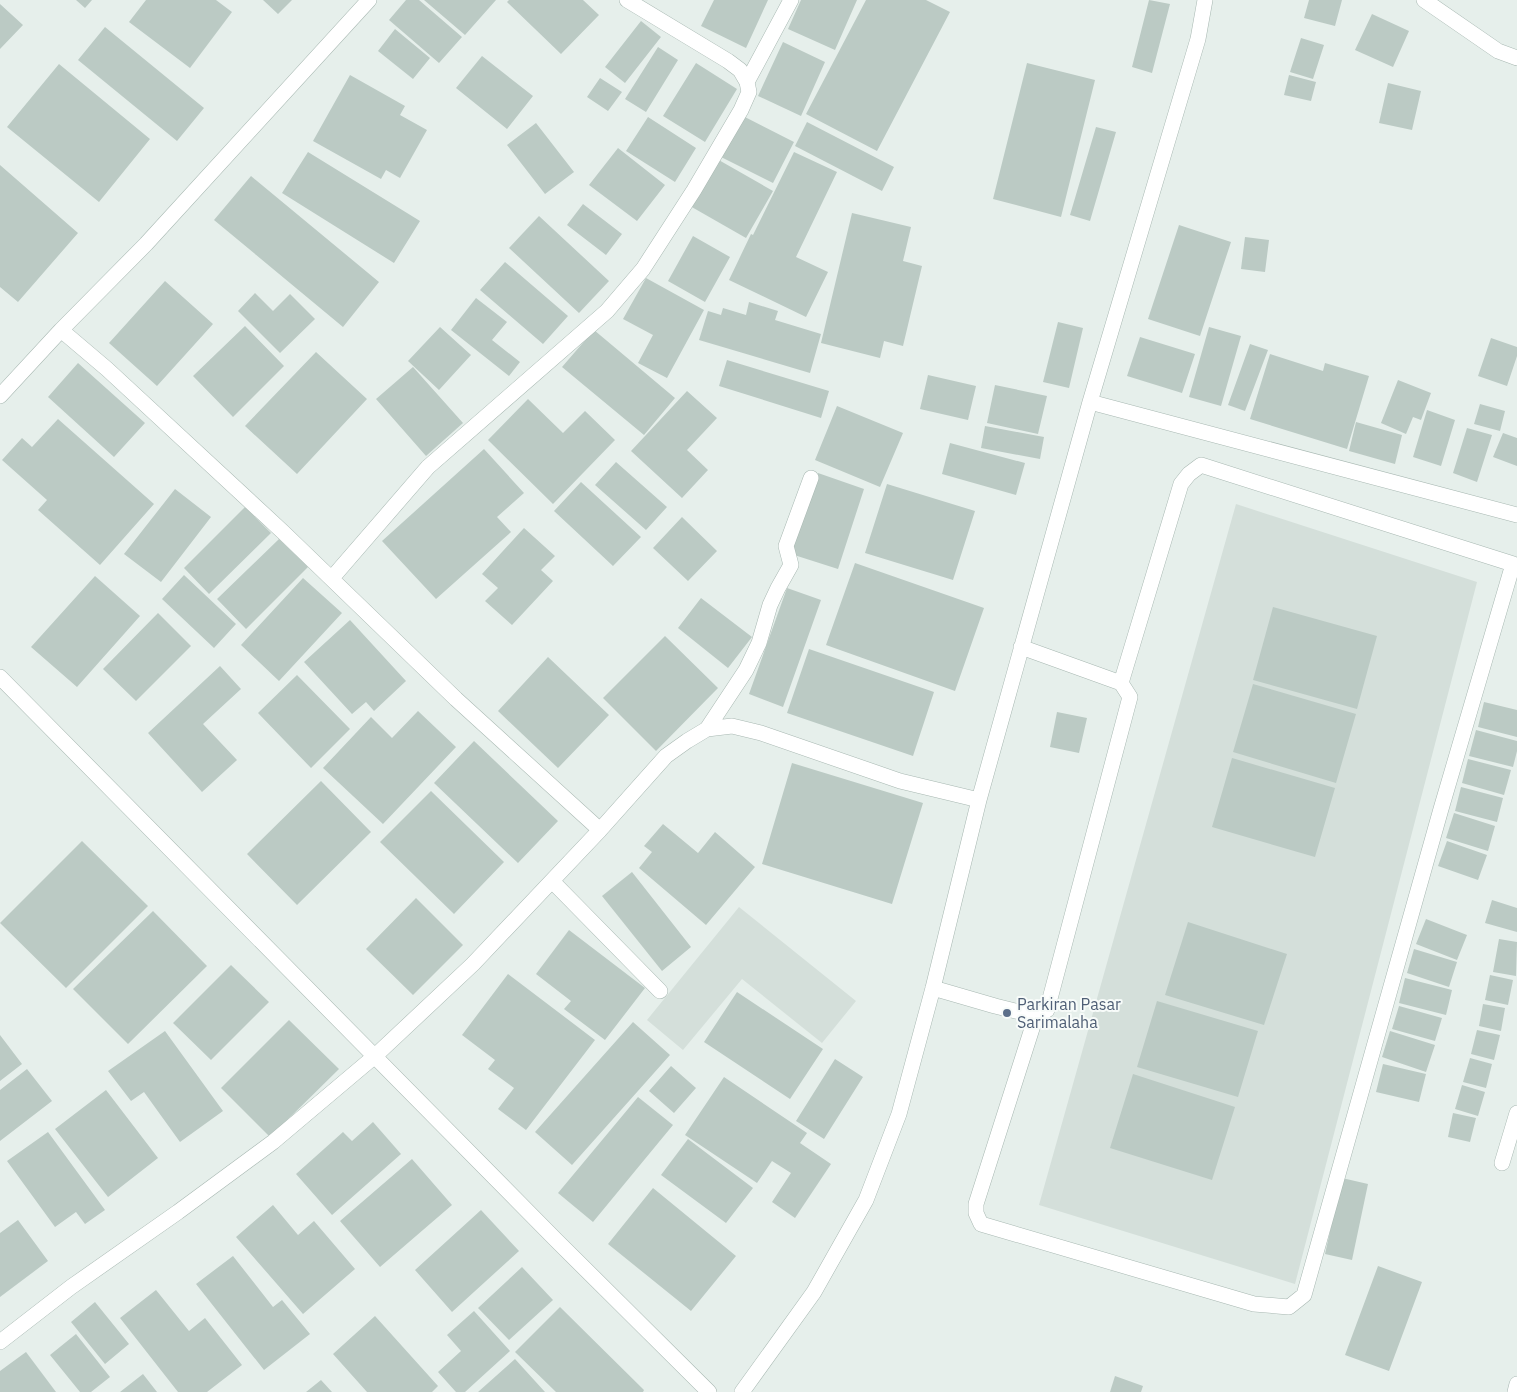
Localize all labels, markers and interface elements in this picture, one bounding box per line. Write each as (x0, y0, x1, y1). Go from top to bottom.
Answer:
place label: Parkiran Pasar Sarimalaha (1017, 994, 1121, 1032)
marker: Parkiran Pasar Sarimalaha (1001, 1007, 1013, 1019)

